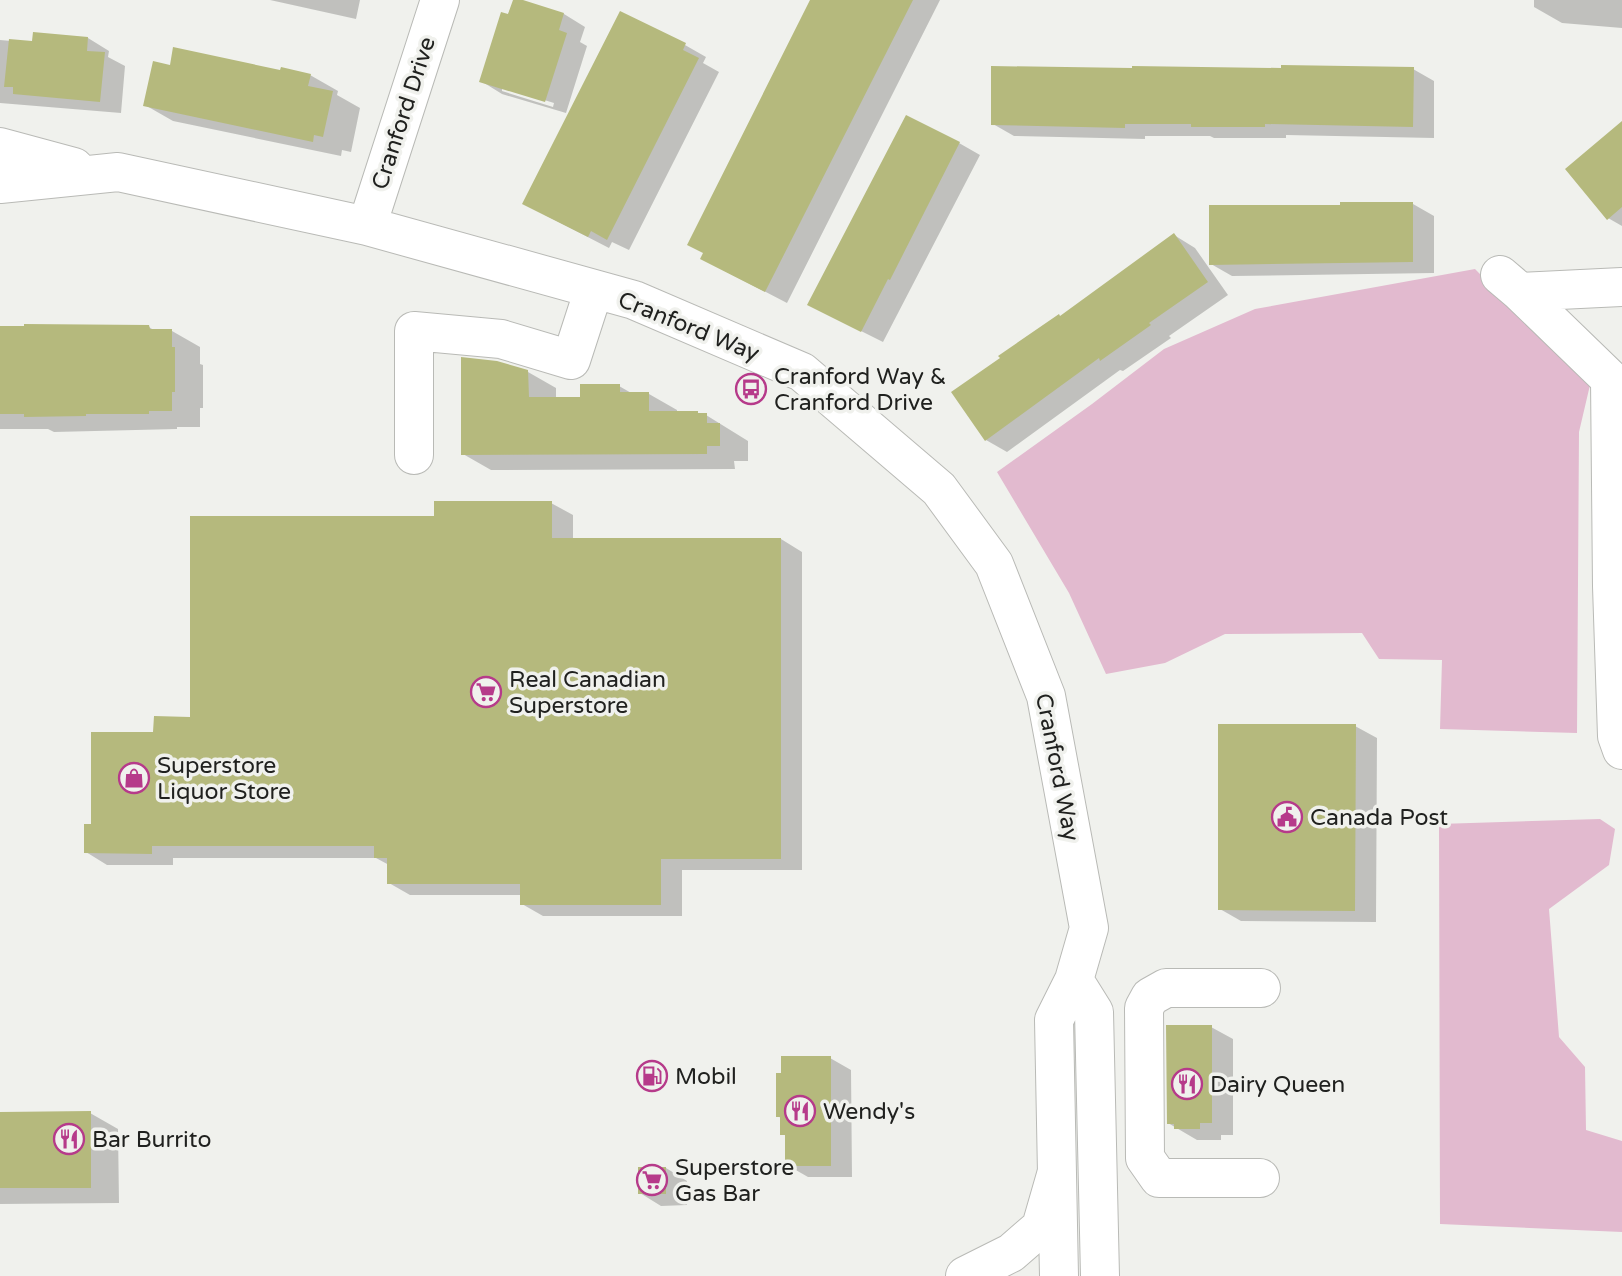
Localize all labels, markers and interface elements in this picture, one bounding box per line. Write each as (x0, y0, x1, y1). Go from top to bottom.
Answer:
street label: Cranford Drive (366, 33, 442, 193)
street label: Cranford Way (614, 286, 763, 368)
place label: Cranford Way & Cranford Drive (774, 363, 947, 417)
bus stop icon: Cranford Way & Cranford Drive (734, 372, 768, 406)
place label: Real Canadian Superstore (509, 666, 666, 720)
supermarket icon: Real Canadian Superstore (469, 675, 503, 709)
street label: Cranford Way (1029, 691, 1085, 843)
place label: Superstore Liquor Store (157, 752, 291, 806)
shop icon: Superstore Liquor Store (117, 761, 151, 795)
public building icon: Canada Post (1270, 800, 1304, 834)
place label: Canada Post (1310, 804, 1448, 832)
fuel station icon: Mobil (635, 1059, 669, 1093)
place label: Mobil (675, 1063, 737, 1091)
restaurant icon: Dairy Queen (1170, 1067, 1204, 1101)
place label: Dairy Queen (1210, 1071, 1345, 1099)
restaurant icon: Wendy's (783, 1094, 817, 1128)
place label: Wendy's (823, 1098, 915, 1126)
restaurant icon: Bar Burrito (52, 1122, 86, 1156)
place label: Bar Burrito (92, 1126, 211, 1154)
place label: Superstore Gas Bar (675, 1154, 794, 1208)
supermarket icon: Superstore Gas Bar (635, 1163, 669, 1197)

